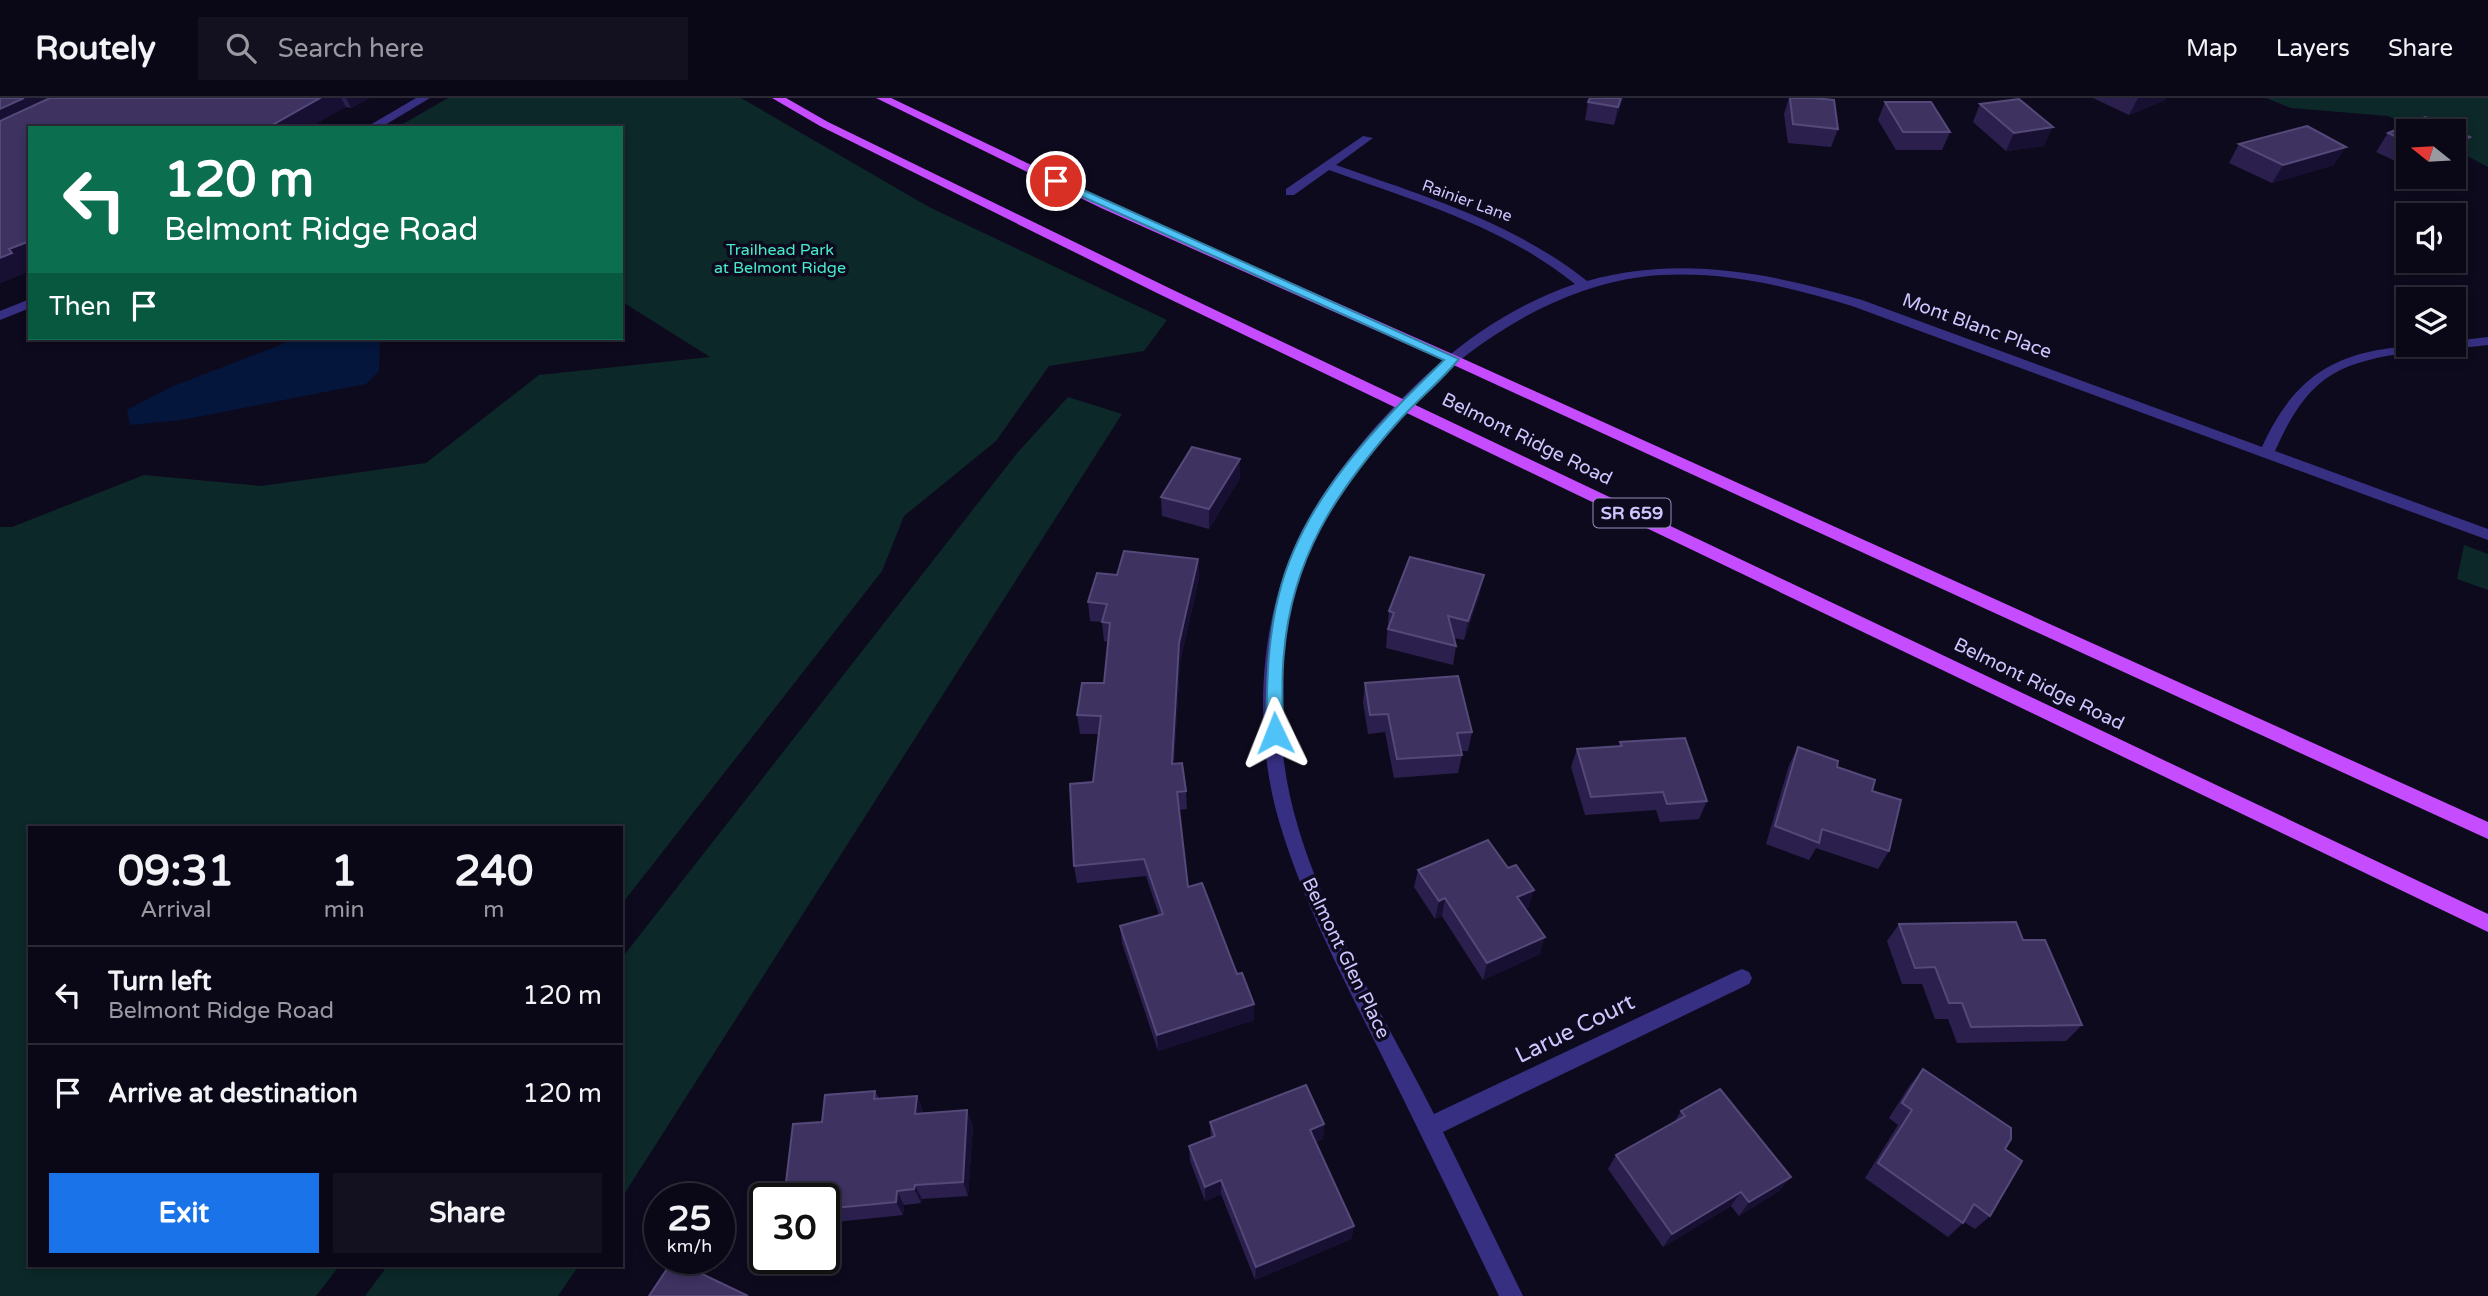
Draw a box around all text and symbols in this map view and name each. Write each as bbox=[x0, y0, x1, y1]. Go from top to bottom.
search box bbox=[198, 17, 688, 80]
text: Routely bbox=[35, 29, 156, 68]
icon: search bbox=[222, 29, 260, 67]
text: Search here bbox=[278, 33, 424, 64]
text: Map bbox=[2186, 34, 2238, 63]
text: Layers bbox=[2276, 34, 2350, 63]
text: Share bbox=[2388, 34, 2453, 63]
north arrow bbox=[2396, 119, 2466, 189]
map controls bbox=[2396, 119, 2466, 357]
text: 120 m bbox=[164, 151, 314, 210]
pin bbox=[1026, 151, 1086, 211]
icon: left bbox=[49, 154, 140, 245]
icon: arrive bbox=[1037, 162, 1075, 200]
street label: Rainier Lane bbox=[1419, 175, 1515, 227]
button: sound bbox=[2396, 203, 2466, 273]
text: Belmont Ridge Road bbox=[164, 211, 479, 249]
park label: Trailhead Park at Belmont Ridge bbox=[714, 240, 846, 278]
icon: arrive bbox=[125, 287, 163, 325]
button: layers bbox=[2396, 287, 2466, 357]
street label: Mont Blanc Place bbox=[1899, 289, 2055, 363]
text: Then bbox=[49, 291, 111, 322]
street label: Belmont Ridge Road bbox=[1438, 388, 1616, 490]
road number: SR 659 bbox=[1594, 498, 1670, 528]
street label: Belmont Ridge Road bbox=[1950, 633, 2128, 735]
position arrow bbox=[1238, 696, 1312, 770]
text: 09:31 bbox=[118, 846, 234, 897]
text: 1 bbox=[331, 846, 357, 897]
text: 240 bbox=[454, 846, 533, 897]
street label: Belmont Glen Place bbox=[1297, 874, 1395, 1042]
text: Arrival bbox=[140, 896, 211, 924]
text: min bbox=[324, 896, 365, 924]
text: m bbox=[483, 896, 504, 924]
text: Turn left bbox=[108, 966, 211, 997]
icon: left bbox=[49, 976, 87, 1014]
text: 120 m bbox=[522, 980, 602, 1011]
street label: Larue Court bbox=[1511, 988, 1639, 1070]
text: Belmont Ridge Road bbox=[108, 997, 334, 1025]
icon: arrive bbox=[49, 1074, 87, 1112]
text: Arrive at destination bbox=[108, 1078, 358, 1109]
text: 120 m bbox=[522, 1078, 602, 1109]
button: Exit bbox=[49, 1173, 319, 1253]
button: Share bbox=[333, 1173, 602, 1253]
speed limit sign: 30 bbox=[749, 1183, 840, 1274]
text: 25 bbox=[668, 1198, 711, 1240]
text: km/h bbox=[667, 1235, 712, 1257]

